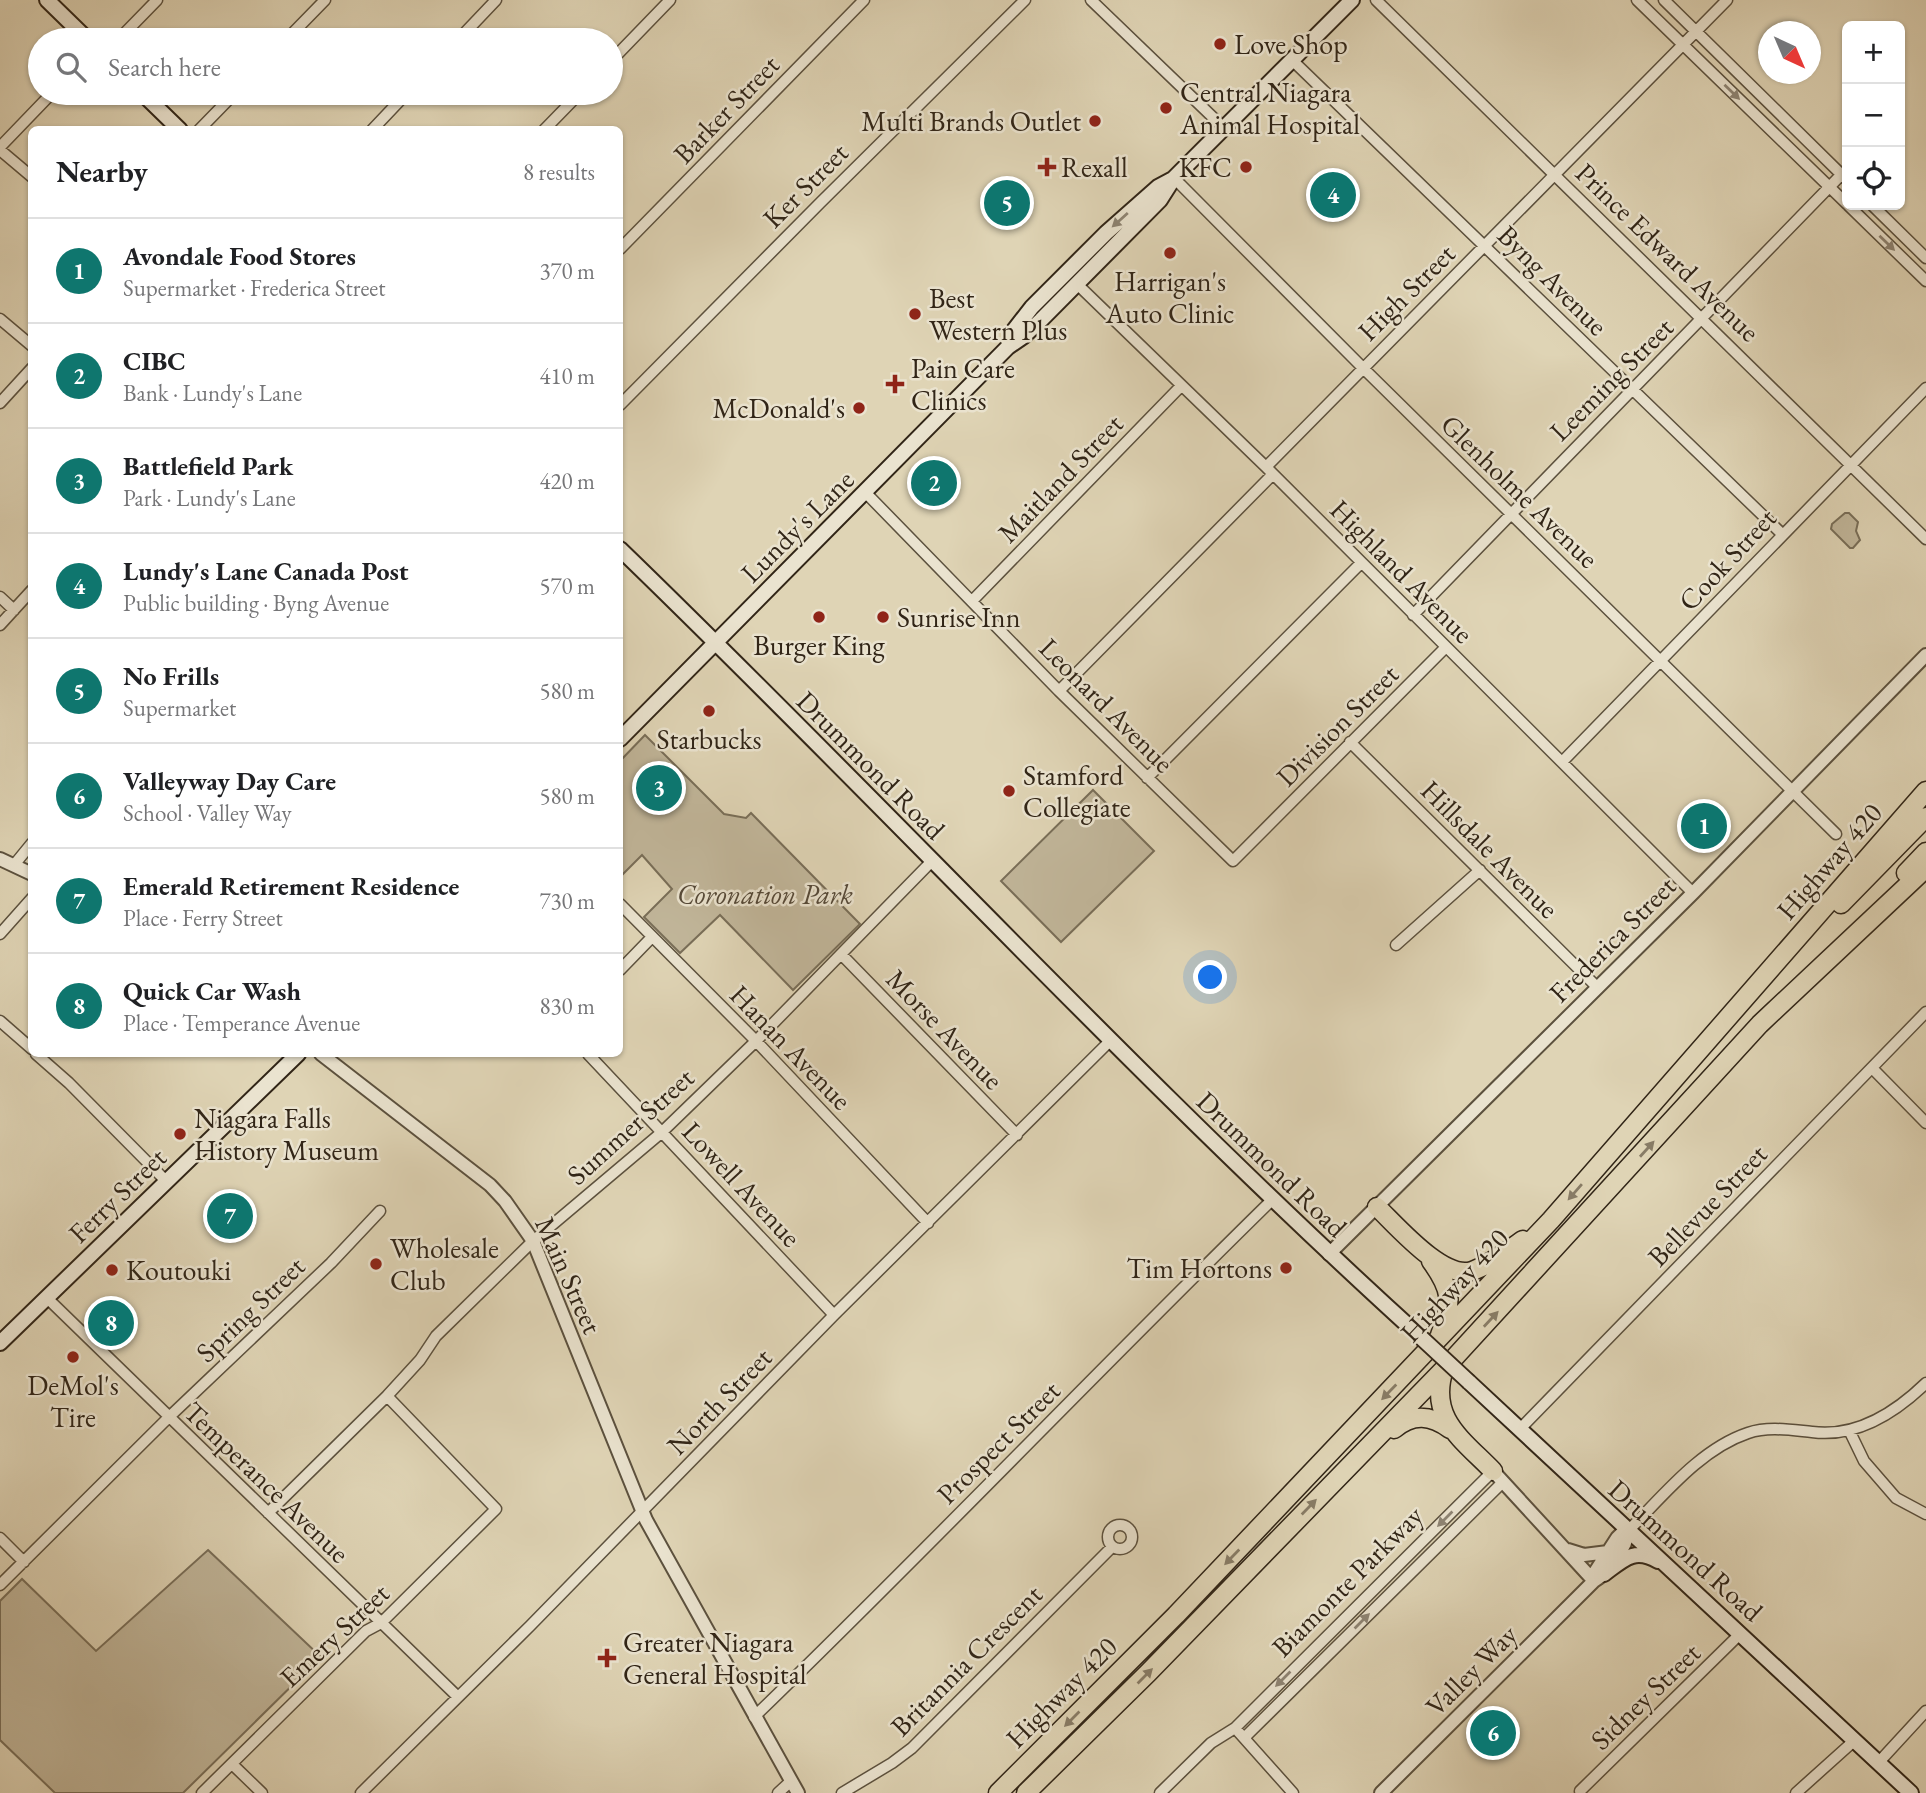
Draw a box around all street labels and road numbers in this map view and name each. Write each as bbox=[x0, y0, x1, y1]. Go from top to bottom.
street label: Barker Street bbox=[665, 47, 787, 171]
street label: Ker Street bbox=[755, 134, 856, 235]
street label: Prince Edward Avenue bbox=[1568, 155, 1768, 349]
street label: Byng Avenue bbox=[1490, 217, 1616, 343]
street label: High Street bbox=[1350, 236, 1462, 348]
street label: Leeming Street bbox=[1541, 309, 1681, 449]
street label: Maitland Street bbox=[990, 406, 1131, 550]
street label: Glenholme Avenue bbox=[1433, 406, 1607, 576]
street label: Lundy's Lane bbox=[733, 462, 861, 590]
street label: Highland Avenue bbox=[1322, 491, 1482, 651]
street label: Cook Street bbox=[1670, 500, 1784, 618]
street label: Leonard Avenue bbox=[1032, 630, 1182, 780]
street label: Division Street bbox=[1268, 656, 1406, 794]
street label: Drummond Road bbox=[789, 683, 954, 848]
street label: Hillsdale Avenue bbox=[1413, 772, 1567, 926]
street label: Highway 420 bbox=[1768, 795, 1890, 927]
street label: Frederica Street bbox=[1541, 868, 1683, 1010]
street label: Morse Avenue bbox=[879, 961, 1011, 1097]
street label: Hanan Avenue bbox=[722, 977, 860, 1117]
street label: Summer Street bbox=[559, 1059, 701, 1192]
street label: Drummond Road bbox=[1189, 1083, 1356, 1246]
street label: Lowell Avenue bbox=[675, 1114, 809, 1254]
street label: Bellevue Street bbox=[1640, 1136, 1775, 1274]
street label: Ferry Street bbox=[60, 1139, 174, 1251]
street label: Main Street bbox=[527, 1211, 611, 1339]
street label: Highway 420 bbox=[1392, 1220, 1516, 1350]
street label: Spring Street bbox=[188, 1248, 312, 1370]
street label: North Street bbox=[659, 1340, 779, 1462]
street label: Prospect Street bbox=[929, 1372, 1068, 1511]
street label: Temperance Avenue bbox=[176, 1394, 358, 1570]
street label: Drummond Road bbox=[1601, 1471, 1771, 1629]
street label: Biamonte Parkway bbox=[1264, 1497, 1431, 1664]
street label: Emery Street bbox=[272, 1575, 397, 1695]
street label: Britannia Crescent bbox=[882, 1576, 1050, 1744]
street label: Valley Way bbox=[1417, 1616, 1525, 1724]
street label: Highway 420 bbox=[998, 1629, 1124, 1755]
street label: Sidney Street bbox=[1582, 1635, 1708, 1757]

